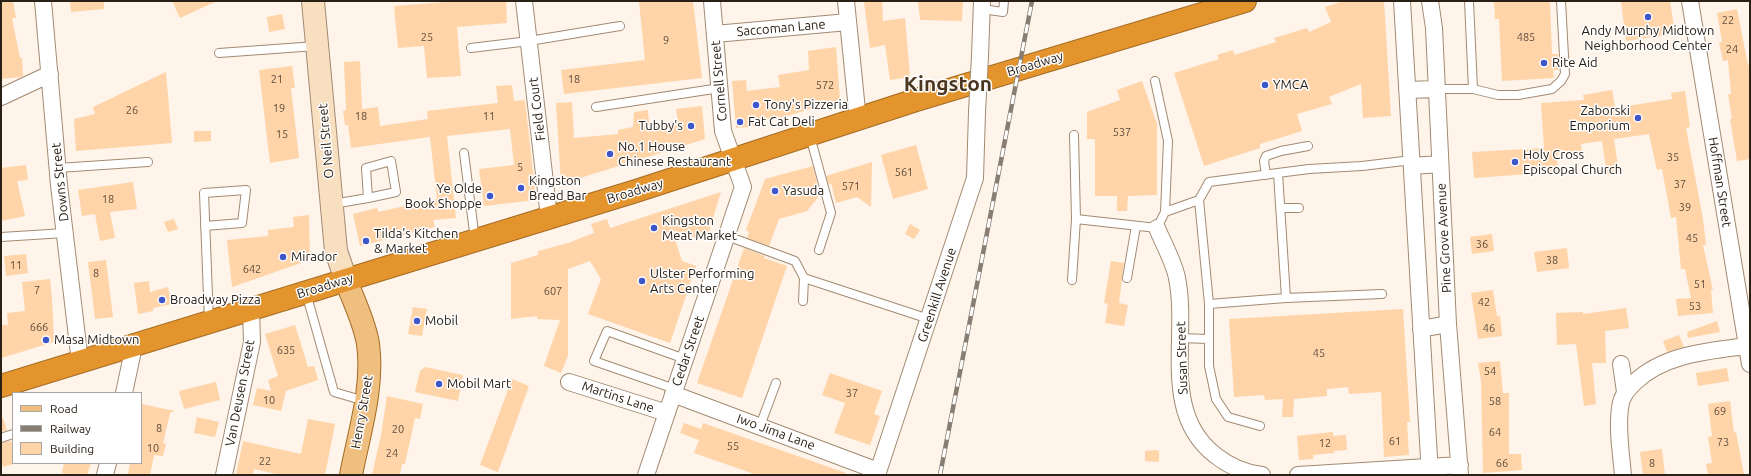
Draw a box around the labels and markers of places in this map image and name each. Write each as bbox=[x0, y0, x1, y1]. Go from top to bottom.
marker: Andy Murphy Midtown Neighborhood Center bbox=[1643, 12, 1653, 22]
place label: Andy Murphy Midtown Neighborhood Center bbox=[1582, 23, 1714, 54]
place label: Rite Aid bbox=[1552, 55, 1598, 71]
marker: Rite Aid bbox=[1539, 58, 1549, 68]
place label: YMCA bbox=[1273, 77, 1309, 93]
marker: YMCA bbox=[1260, 80, 1270, 90]
place label: Tony's Pizzeria bbox=[764, 97, 848, 113]
marker: Tony's Pizzeria bbox=[751, 100, 761, 110]
place label: Zaborski Emporium bbox=[1570, 103, 1630, 134]
marker: Zaborski Emporium bbox=[1633, 113, 1643, 123]
place label: Fat Cat Deli bbox=[748, 114, 815, 130]
marker: Fat Cat Deli bbox=[735, 117, 745, 127]
place label: Tubby's bbox=[638, 118, 683, 134]
marker: Tubby's bbox=[686, 121, 696, 131]
place label: No.1 House Chinese Restaurant bbox=[618, 139, 731, 170]
place label: Holy Cross Episcopal Church bbox=[1523, 147, 1622, 178]
marker: No.1 House Chinese Restaurant bbox=[605, 149, 615, 159]
marker: Holy Cross Episcopal Church bbox=[1510, 157, 1520, 167]
place label: Kingston Bread Bar bbox=[529, 173, 586, 204]
place label: Ye Olde Book Shoppe bbox=[405, 181, 482, 212]
marker: Kingston Bread Bar bbox=[516, 183, 526, 193]
place label: Yasuda bbox=[783, 183, 824, 199]
marker: Yasuda bbox=[770, 186, 780, 196]
marker: Ye Olde Book Shoppe bbox=[485, 191, 495, 201]
place label: Kingston Meat Market bbox=[662, 213, 737, 244]
marker: Kingston Meat Market bbox=[649, 223, 659, 233]
place label: Tilda's Kitchen & Market bbox=[374, 226, 458, 257]
marker: Tilda's Kitchen & Market bbox=[361, 236, 371, 246]
place label: Mirador bbox=[291, 249, 337, 265]
marker: Mirador bbox=[278, 252, 288, 262]
place label: Ulster Performing Arts Center bbox=[650, 266, 754, 297]
marker: Ulster Performing Arts Center bbox=[637, 276, 647, 286]
place label: Broadway Pizza bbox=[170, 292, 261, 308]
marker: Broadway Pizza bbox=[157, 295, 167, 305]
place label: Mobil bbox=[425, 313, 458, 329]
marker: Mobil bbox=[412, 316, 422, 326]
place label: Masa Midtown bbox=[54, 332, 140, 348]
marker: Masa Midtown bbox=[41, 335, 51, 345]
place label: Mobil Mart bbox=[447, 376, 511, 392]
marker: Mobil Mart bbox=[434, 379, 444, 389]

